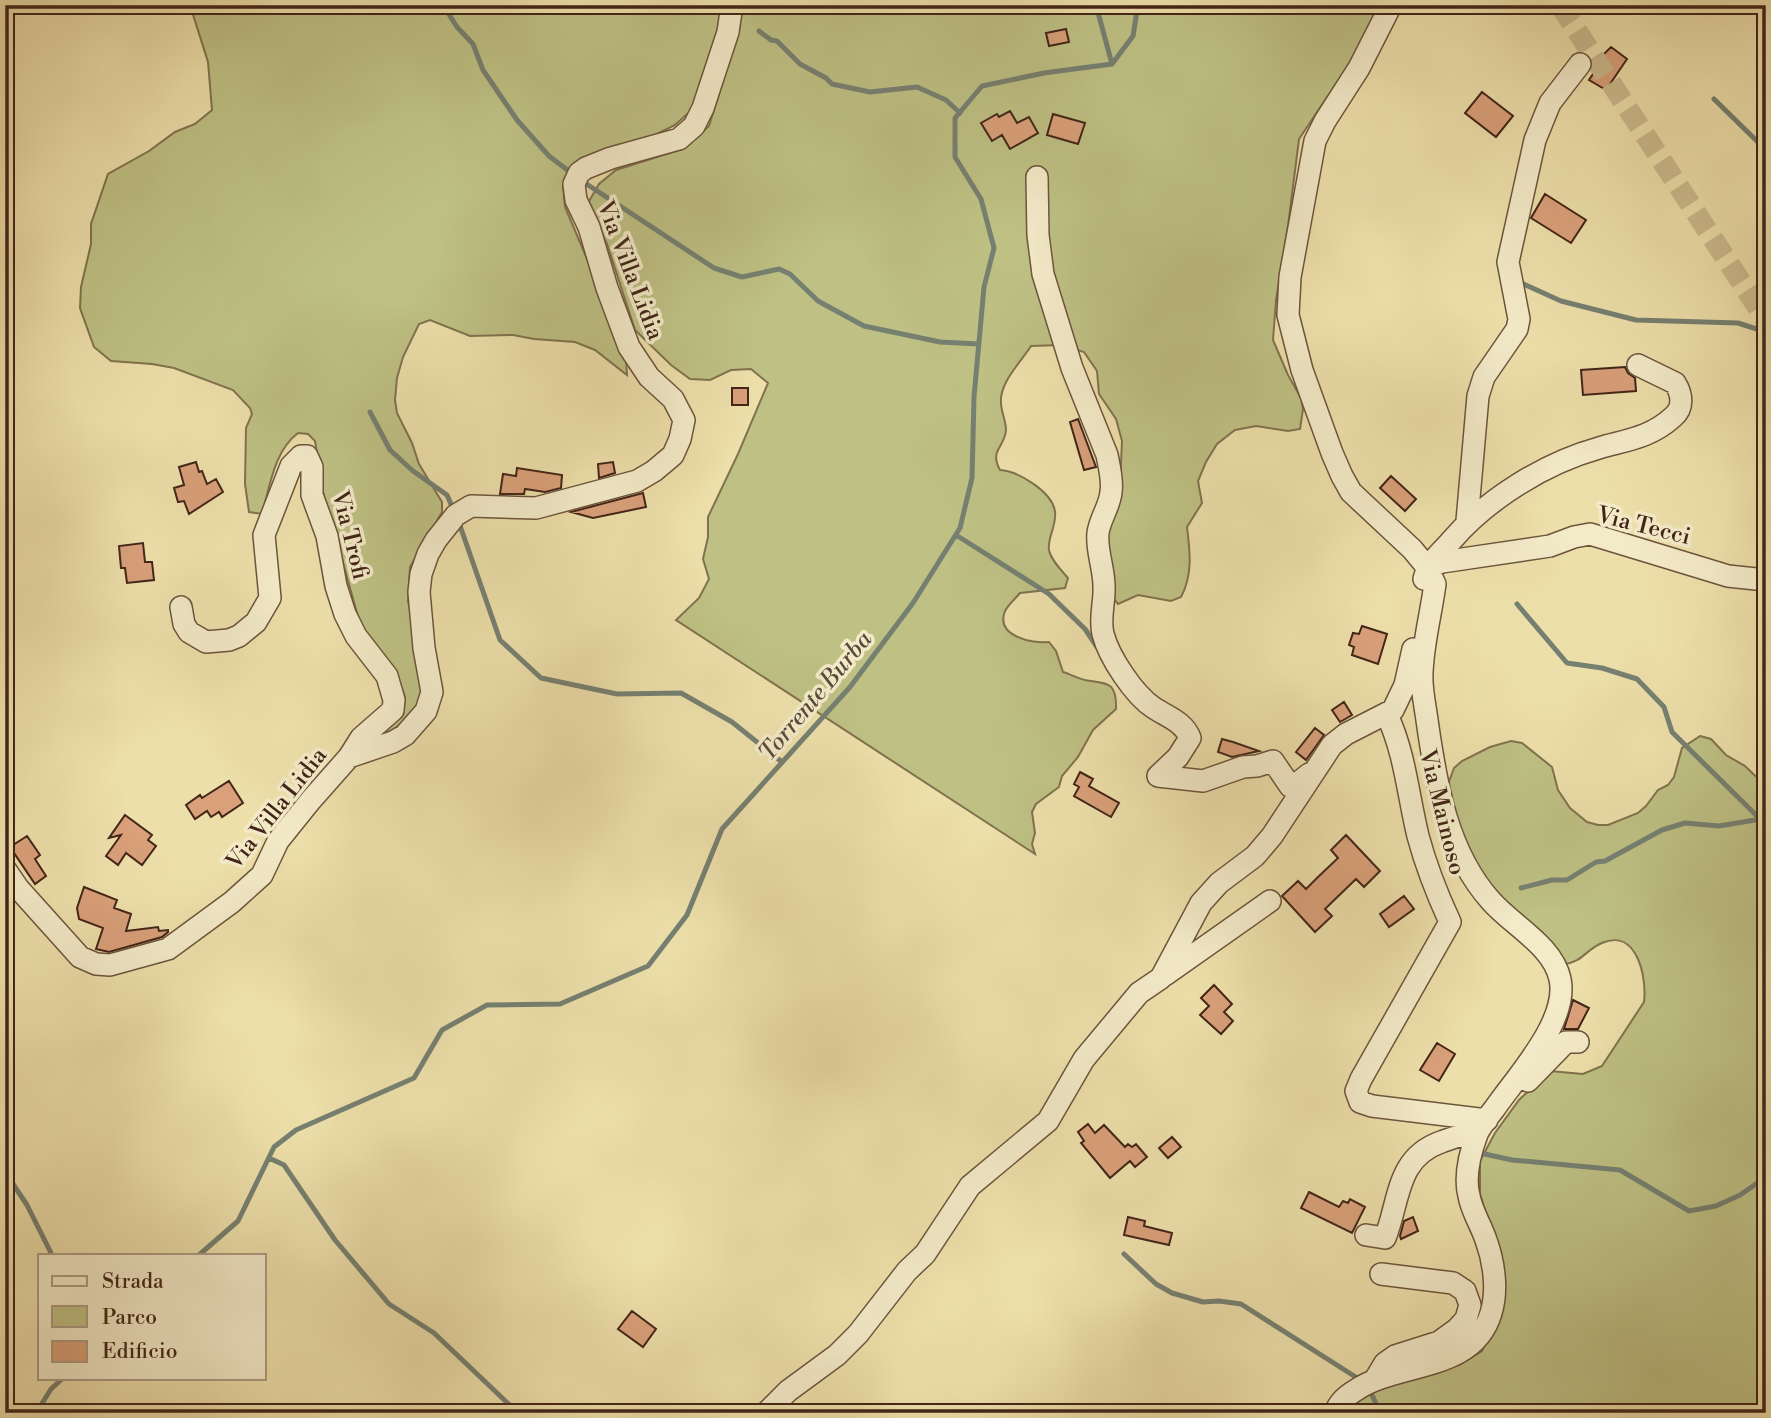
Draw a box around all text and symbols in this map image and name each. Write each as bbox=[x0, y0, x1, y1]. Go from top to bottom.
street label: Via Villa Lidia bbox=[590, 196, 670, 344]
street label: Via Trofi bbox=[325, 487, 375, 583]
street label: Via Tecci bbox=[1593, 501, 1694, 551]
water label: Torrente Burba bbox=[753, 625, 879, 768]
street label: Via Villa Lidia bbox=[220, 742, 333, 876]
street label: Via Mainoso bbox=[1413, 746, 1471, 878]
legend bbox=[38, 1254, 266, 1380]
text: Strada bbox=[102, 1269, 164, 1295]
text: Parco bbox=[102, 1305, 157, 1331]
text: Edificio bbox=[102, 1339, 178, 1365]

